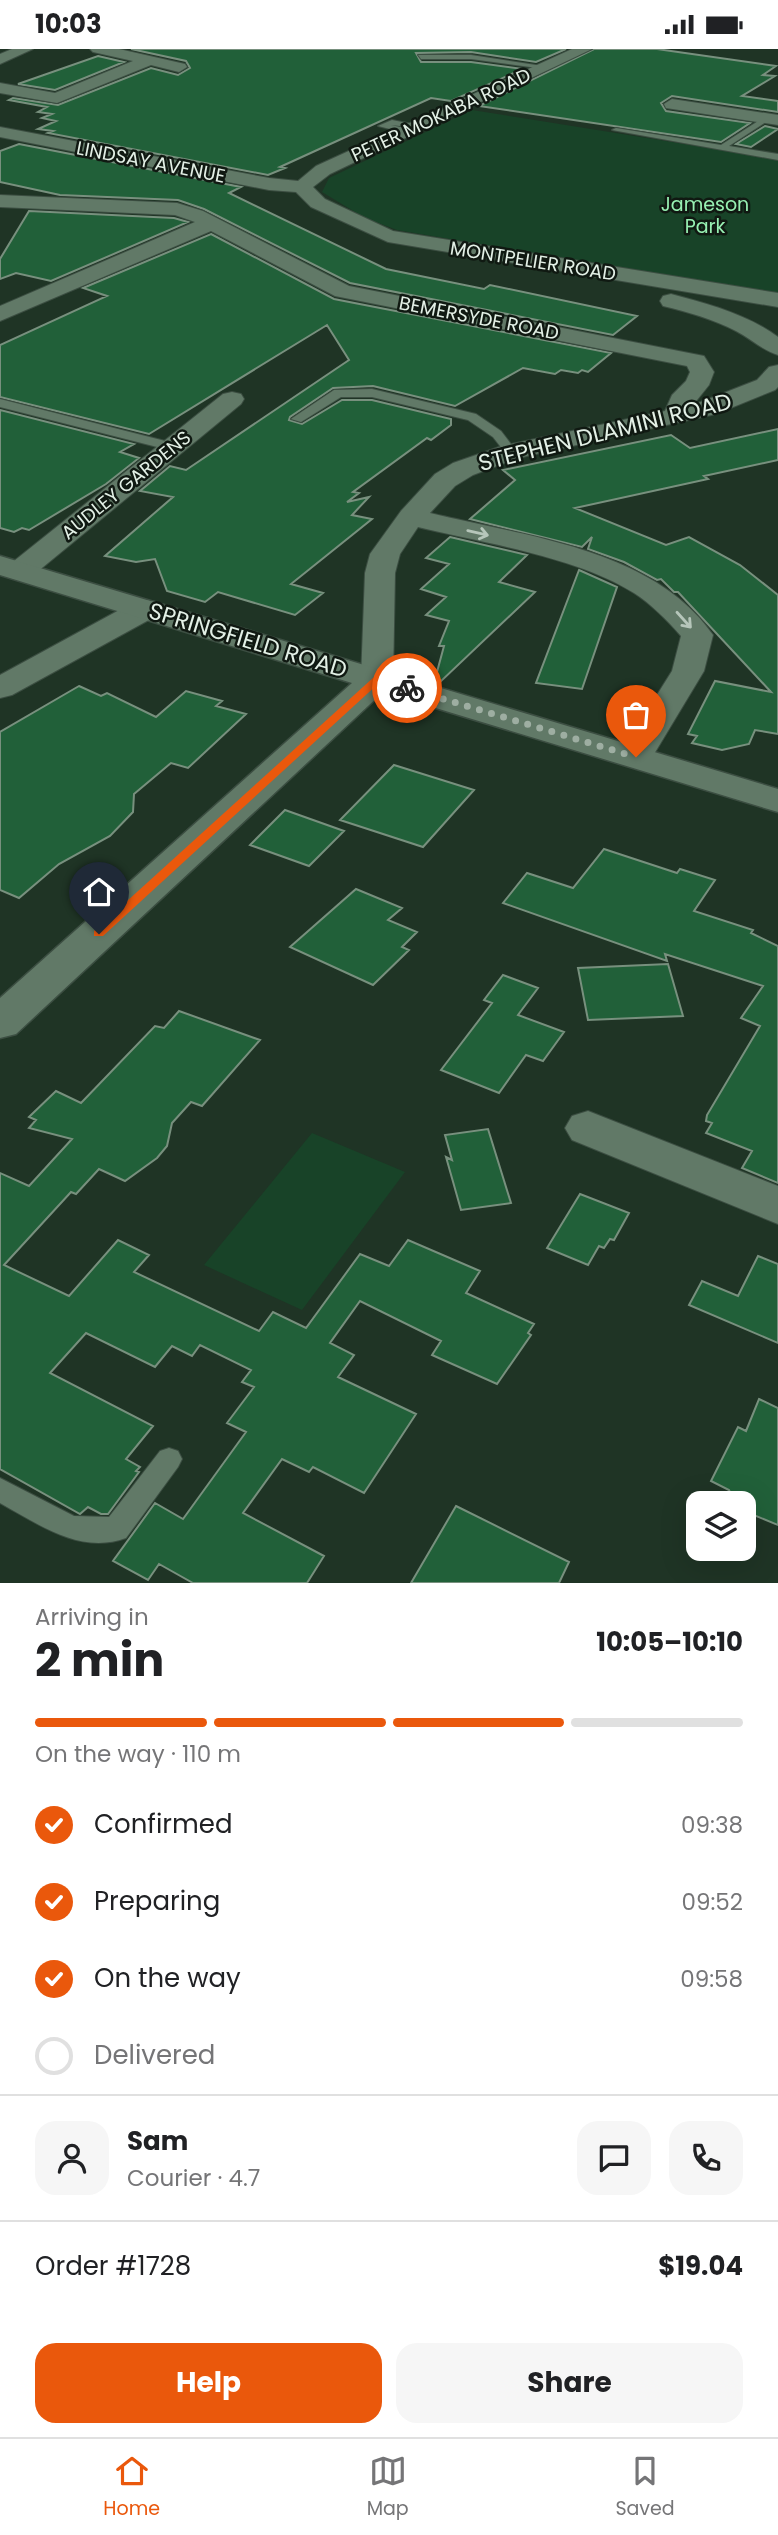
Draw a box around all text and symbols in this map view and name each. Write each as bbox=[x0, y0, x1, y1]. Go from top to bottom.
text: 10:03 bbox=[35, 6, 102, 42]
street label: PETER MOKABA ROAD bbox=[347, 62, 535, 168]
street label: LINDSAY AVENUE bbox=[74, 134, 228, 190]
park label: Jameson Park bbox=[661, 191, 749, 240]
street label: MONTPELIER ROAD bbox=[448, 235, 618, 287]
street label: BEMERSYDE ROAD bbox=[397, 289, 561, 347]
street label: STEPHEN DLAMINI ROAD bbox=[475, 385, 735, 479]
street label: AUDLEY GARDENS bbox=[55, 424, 197, 546]
one-way arrow bbox=[466, 527, 489, 540]
street label: SPRINGFIELD ROAD bbox=[145, 595, 351, 685]
one-way arrow bbox=[675, 611, 692, 628]
courier bbox=[372, 653, 442, 723]
icon: bike bbox=[388, 669, 426, 707]
pin bbox=[606, 685, 666, 757]
icon: bag bbox=[617, 696, 655, 734]
pin bbox=[69, 862, 129, 934]
icon: home bbox=[80, 873, 118, 911]
map controls bbox=[686, 1491, 756, 1561]
button: layers bbox=[686, 1491, 756, 1561]
text: Arriving in bbox=[35, 1601, 149, 1633]
text: 10:05–10:10 bbox=[596, 1624, 743, 1660]
text: 2 min bbox=[35, 1628, 164, 1692]
text: On the way · 110 m bbox=[35, 1738, 241, 1770]
icon: check bbox=[35, 1806, 73, 1844]
text: Confirmed bbox=[94, 1806, 232, 1842]
text: 09:38 bbox=[681, 1809, 743, 1841]
icon: check bbox=[35, 1883, 73, 1921]
text: Preparing bbox=[94, 1883, 220, 1919]
text: 09:52 bbox=[681, 1886, 743, 1918]
icon: check bbox=[35, 1960, 73, 1998]
text: On the way bbox=[94, 1960, 241, 1996]
text: 09:58 bbox=[680, 1963, 743, 1995]
text: Delivered bbox=[94, 2037, 215, 2073]
button: person bbox=[35, 2121, 109, 2195]
button: chat bbox=[577, 2121, 651, 2195]
button: phone bbox=[669, 2121, 743, 2195]
text: Sam bbox=[127, 2123, 188, 2159]
text: Courier · 4.7 bbox=[127, 2162, 260, 2194]
text: Order #1728 bbox=[35, 2248, 191, 2284]
text: $19.04 bbox=[658, 2248, 743, 2284]
button: Help bbox=[35, 2343, 382, 2423]
button: Share bbox=[396, 2343, 743, 2423]
tab: Home bbox=[103, 2452, 160, 2523]
tab: Map bbox=[367, 2452, 409, 2523]
tab: Saved bbox=[615, 2452, 675, 2523]

